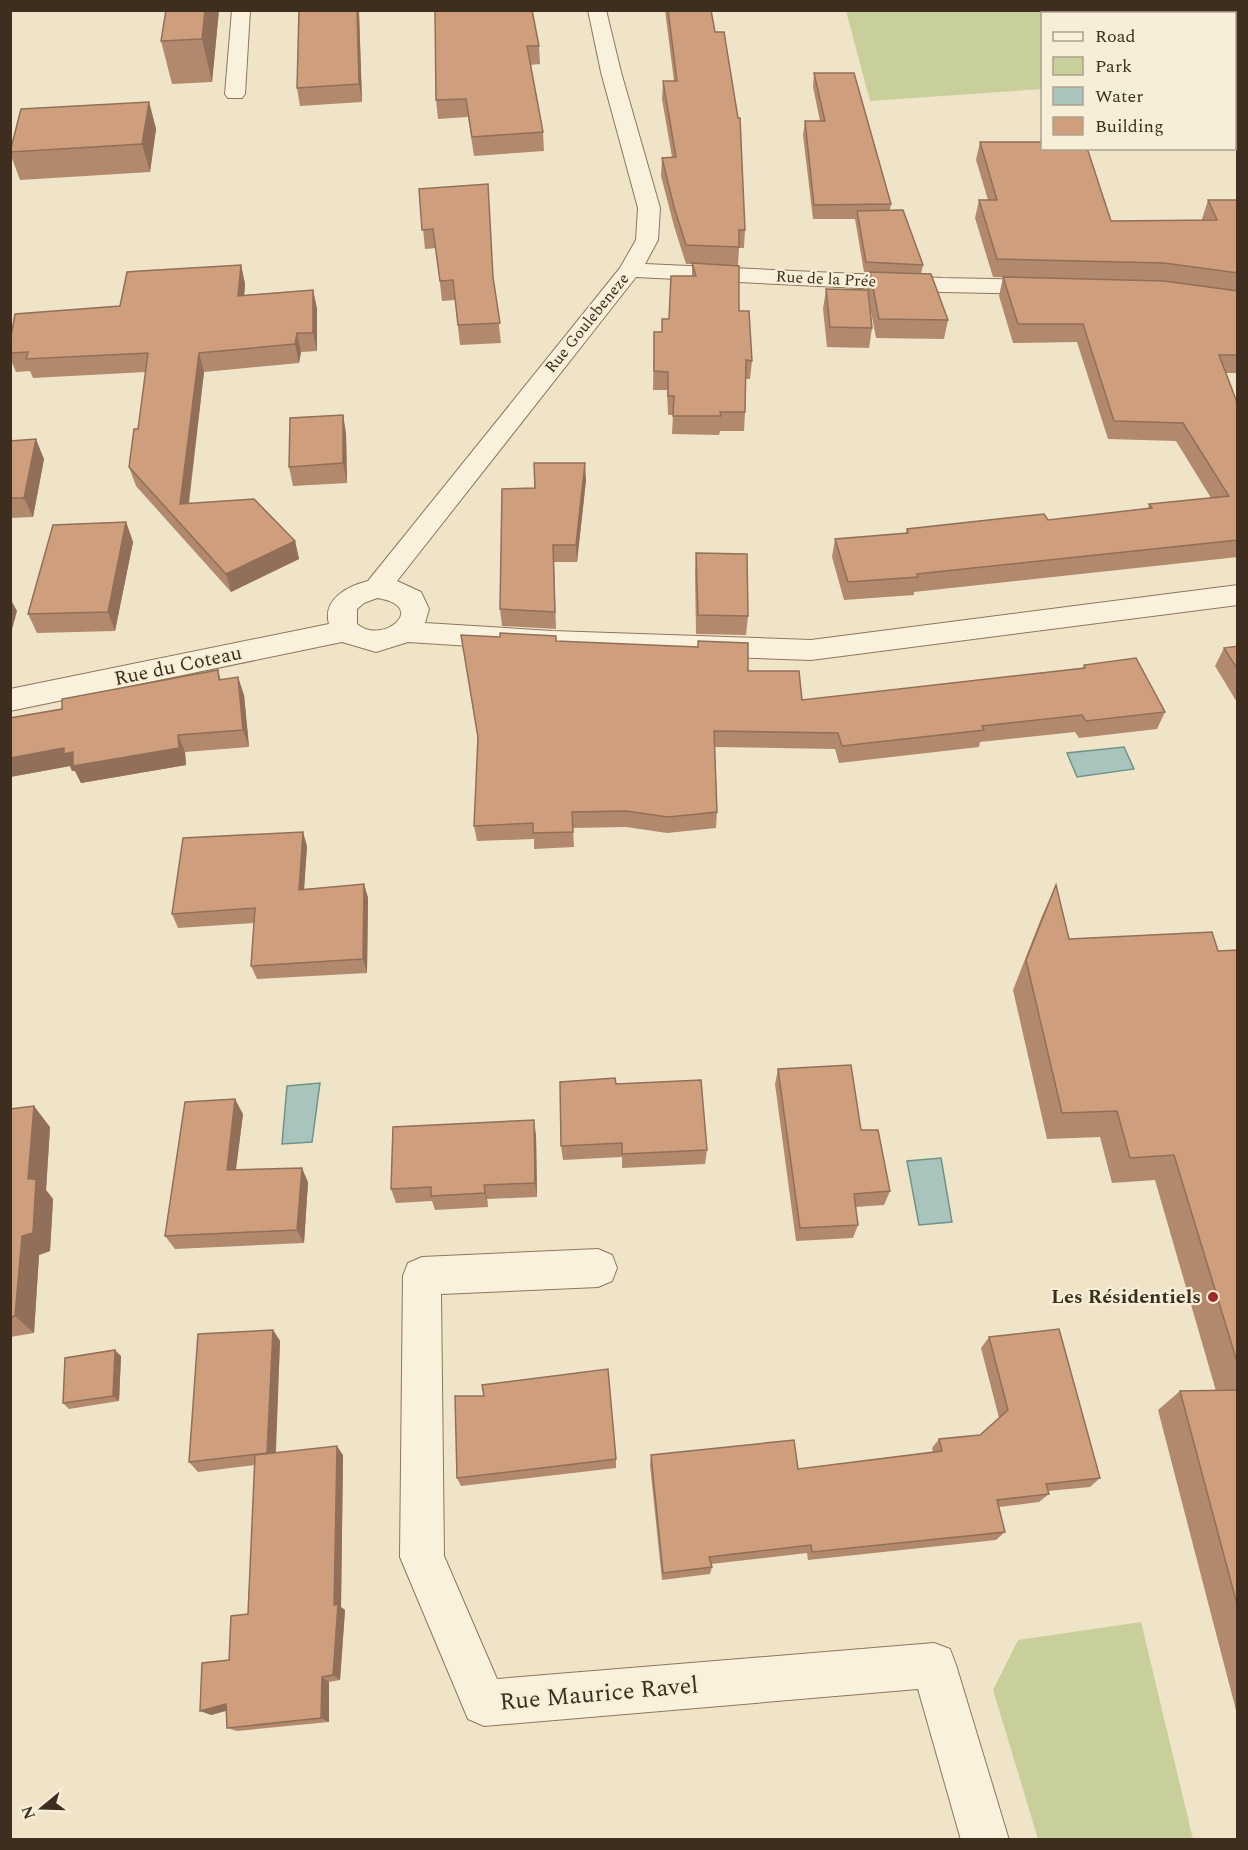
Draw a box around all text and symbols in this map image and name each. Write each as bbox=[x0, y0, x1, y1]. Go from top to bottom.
legend bbox=[1041, 12, 1236, 150]
text: Road bbox=[1095, 23, 1136, 50]
text: Park bbox=[1095, 53, 1132, 80]
text: Water bbox=[1095, 83, 1143, 110]
text: Building bbox=[1095, 113, 1164, 140]
street label: Rue de la Prée bbox=[775, 264, 877, 294]
street label: Rue Goulebeneze bbox=[539, 268, 635, 378]
street label: Rue du Coteau bbox=[111, 638, 245, 694]
place label: Les Résidentiels bbox=[1051, 1282, 1201, 1312]
marker: Les Résidentiels bbox=[1206, 1290, 1220, 1304]
street label: Rue Maurice Ravel bbox=[498, 1667, 700, 1721]
north arrow bbox=[12, 1778, 72, 1838]
text: N bbox=[15, 1802, 42, 1823]

